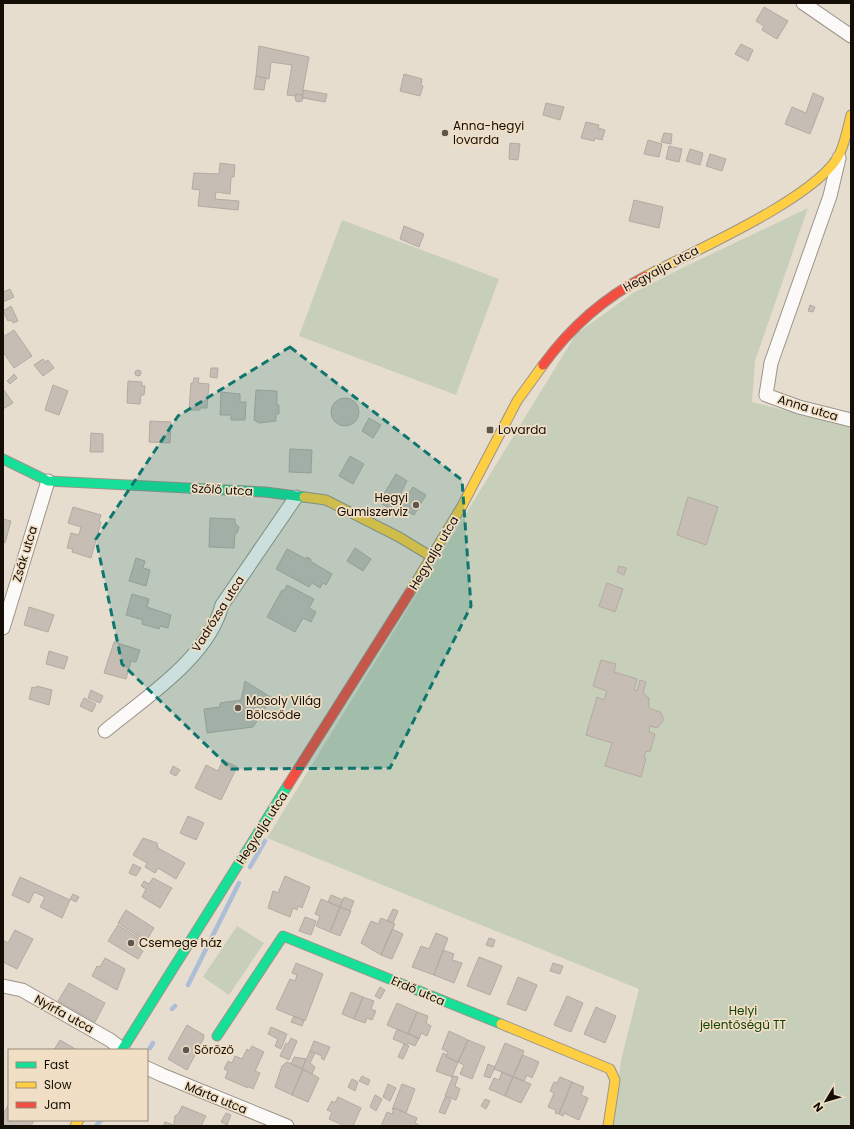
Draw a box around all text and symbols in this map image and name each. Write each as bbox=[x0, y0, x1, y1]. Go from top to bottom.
place label: Anna-hegyi lovarda bbox=[453, 117, 524, 148]
marker: Anna-hegyi lovarda bbox=[440, 128, 450, 138]
street label: Hegyalja utca bbox=[620, 241, 702, 296]
street label: Anna utca bbox=[776, 390, 840, 425]
place label: Lovarda bbox=[498, 421, 546, 438]
marker: Lovarda bbox=[485, 425, 495, 435]
street label: Szőlő utca bbox=[191, 479, 253, 500]
place label: Hegyi Gumiszerviz bbox=[337, 489, 408, 520]
marker: Hegyi Gumiszerviz bbox=[411, 500, 421, 510]
street label: Hegyalja utca bbox=[405, 513, 462, 593]
street label: Zsák utca bbox=[8, 524, 41, 584]
street label: Vadrózsa utca bbox=[187, 572, 248, 655]
place label: Mosoly Világ Bölcsőde bbox=[246, 692, 321, 723]
marker: Mosoly Világ Bölcsőde bbox=[233, 703, 243, 713]
street label: Hegyalja utca bbox=[232, 788, 291, 867]
place label: Csemege ház bbox=[139, 934, 222, 951]
marker: Csemege ház bbox=[126, 938, 136, 948]
street label: Erdő utca bbox=[389, 972, 448, 1010]
street label: Nyírfa utca bbox=[32, 990, 97, 1037]
park label: Helyi jelentőségű TT bbox=[699, 1002, 787, 1033]
place label: Söröző bbox=[194, 1041, 234, 1058]
marker: Söröző bbox=[181, 1045, 191, 1055]
legend bbox=[8, 1049, 148, 1121]
text: Fast bbox=[44, 1056, 69, 1073]
text: Slow bbox=[44, 1076, 72, 1093]
street label: Márta utca bbox=[182, 1077, 250, 1118]
north arrow bbox=[806, 1081, 846, 1121]
text: Jam bbox=[44, 1096, 71, 1113]
text: N bbox=[809, 1099, 827, 1115]

